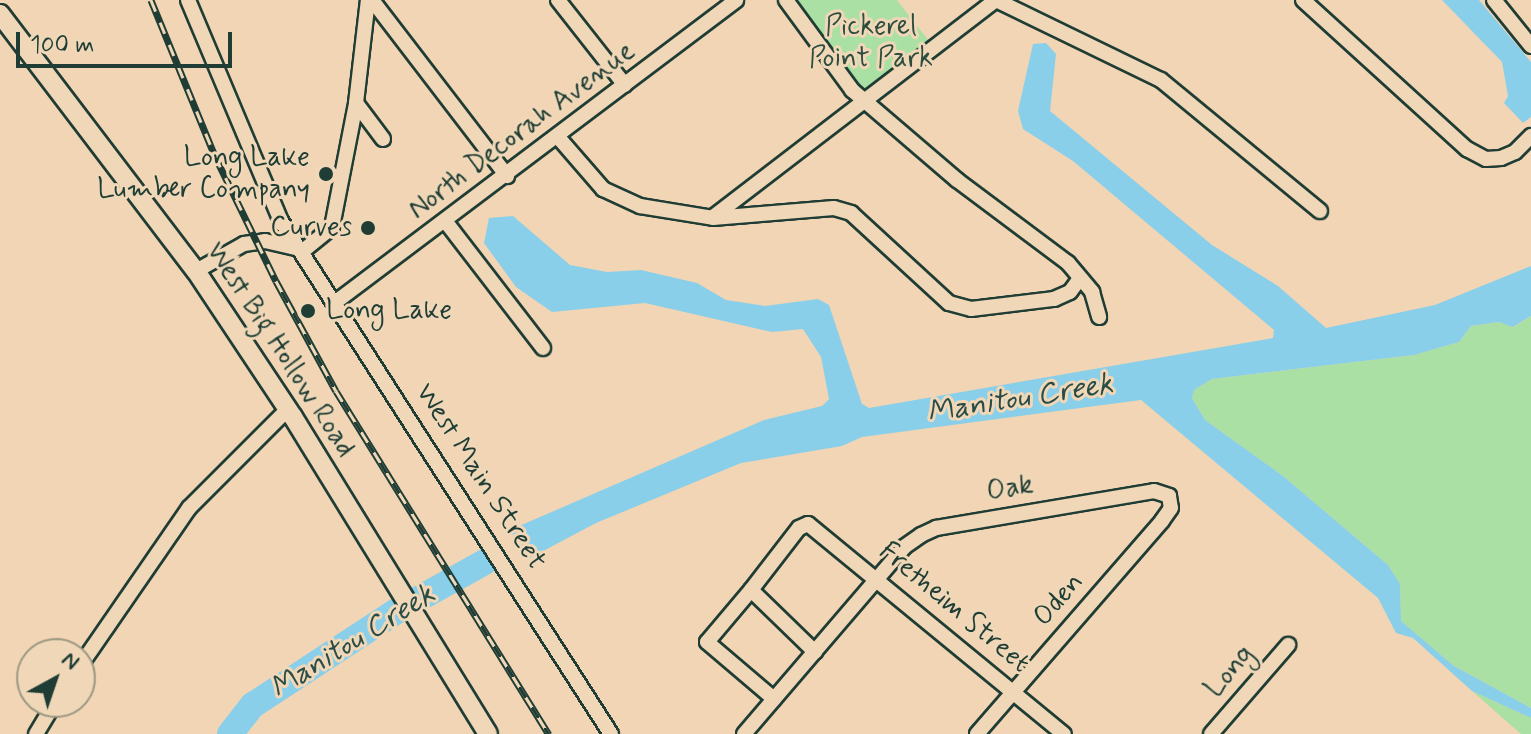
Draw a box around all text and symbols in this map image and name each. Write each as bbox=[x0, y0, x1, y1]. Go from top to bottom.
park label: Pickerel Point Park bbox=[809, 10, 933, 76]
scale bar bbox=[20, 16, 236, 66]
text: 100 m bbox=[30, 30, 94, 61]
street label: North Decorah Avenue bbox=[405, 37, 639, 225]
place label: Long Lake Lumber Company bbox=[97, 141, 310, 207]
marker: Long Lake Lumber Company bbox=[317, 165, 335, 183]
place label: Curves bbox=[270, 211, 352, 245]
marker: Curves bbox=[359, 219, 377, 237]
street label: West Big Hollow Road bbox=[199, 237, 361, 463]
place label: Long Lake bbox=[326, 294, 452, 328]
marker: Long Lake bbox=[297, 300, 319, 322]
water label: Manitou Creek bbox=[925, 367, 1115, 431]
street label: West Main Street bbox=[408, 378, 552, 576]
street label: Oak bbox=[984, 468, 1036, 510]
street label: Fretheim Street bbox=[870, 534, 1038, 682]
street label: Oden bbox=[1027, 566, 1091, 634]
water label: Manitou Creek bbox=[264, 577, 442, 707]
north arrow bbox=[16, 638, 96, 718]
street label: Long bbox=[1198, 639, 1262, 705]
text: N bbox=[56, 646, 85, 677]

